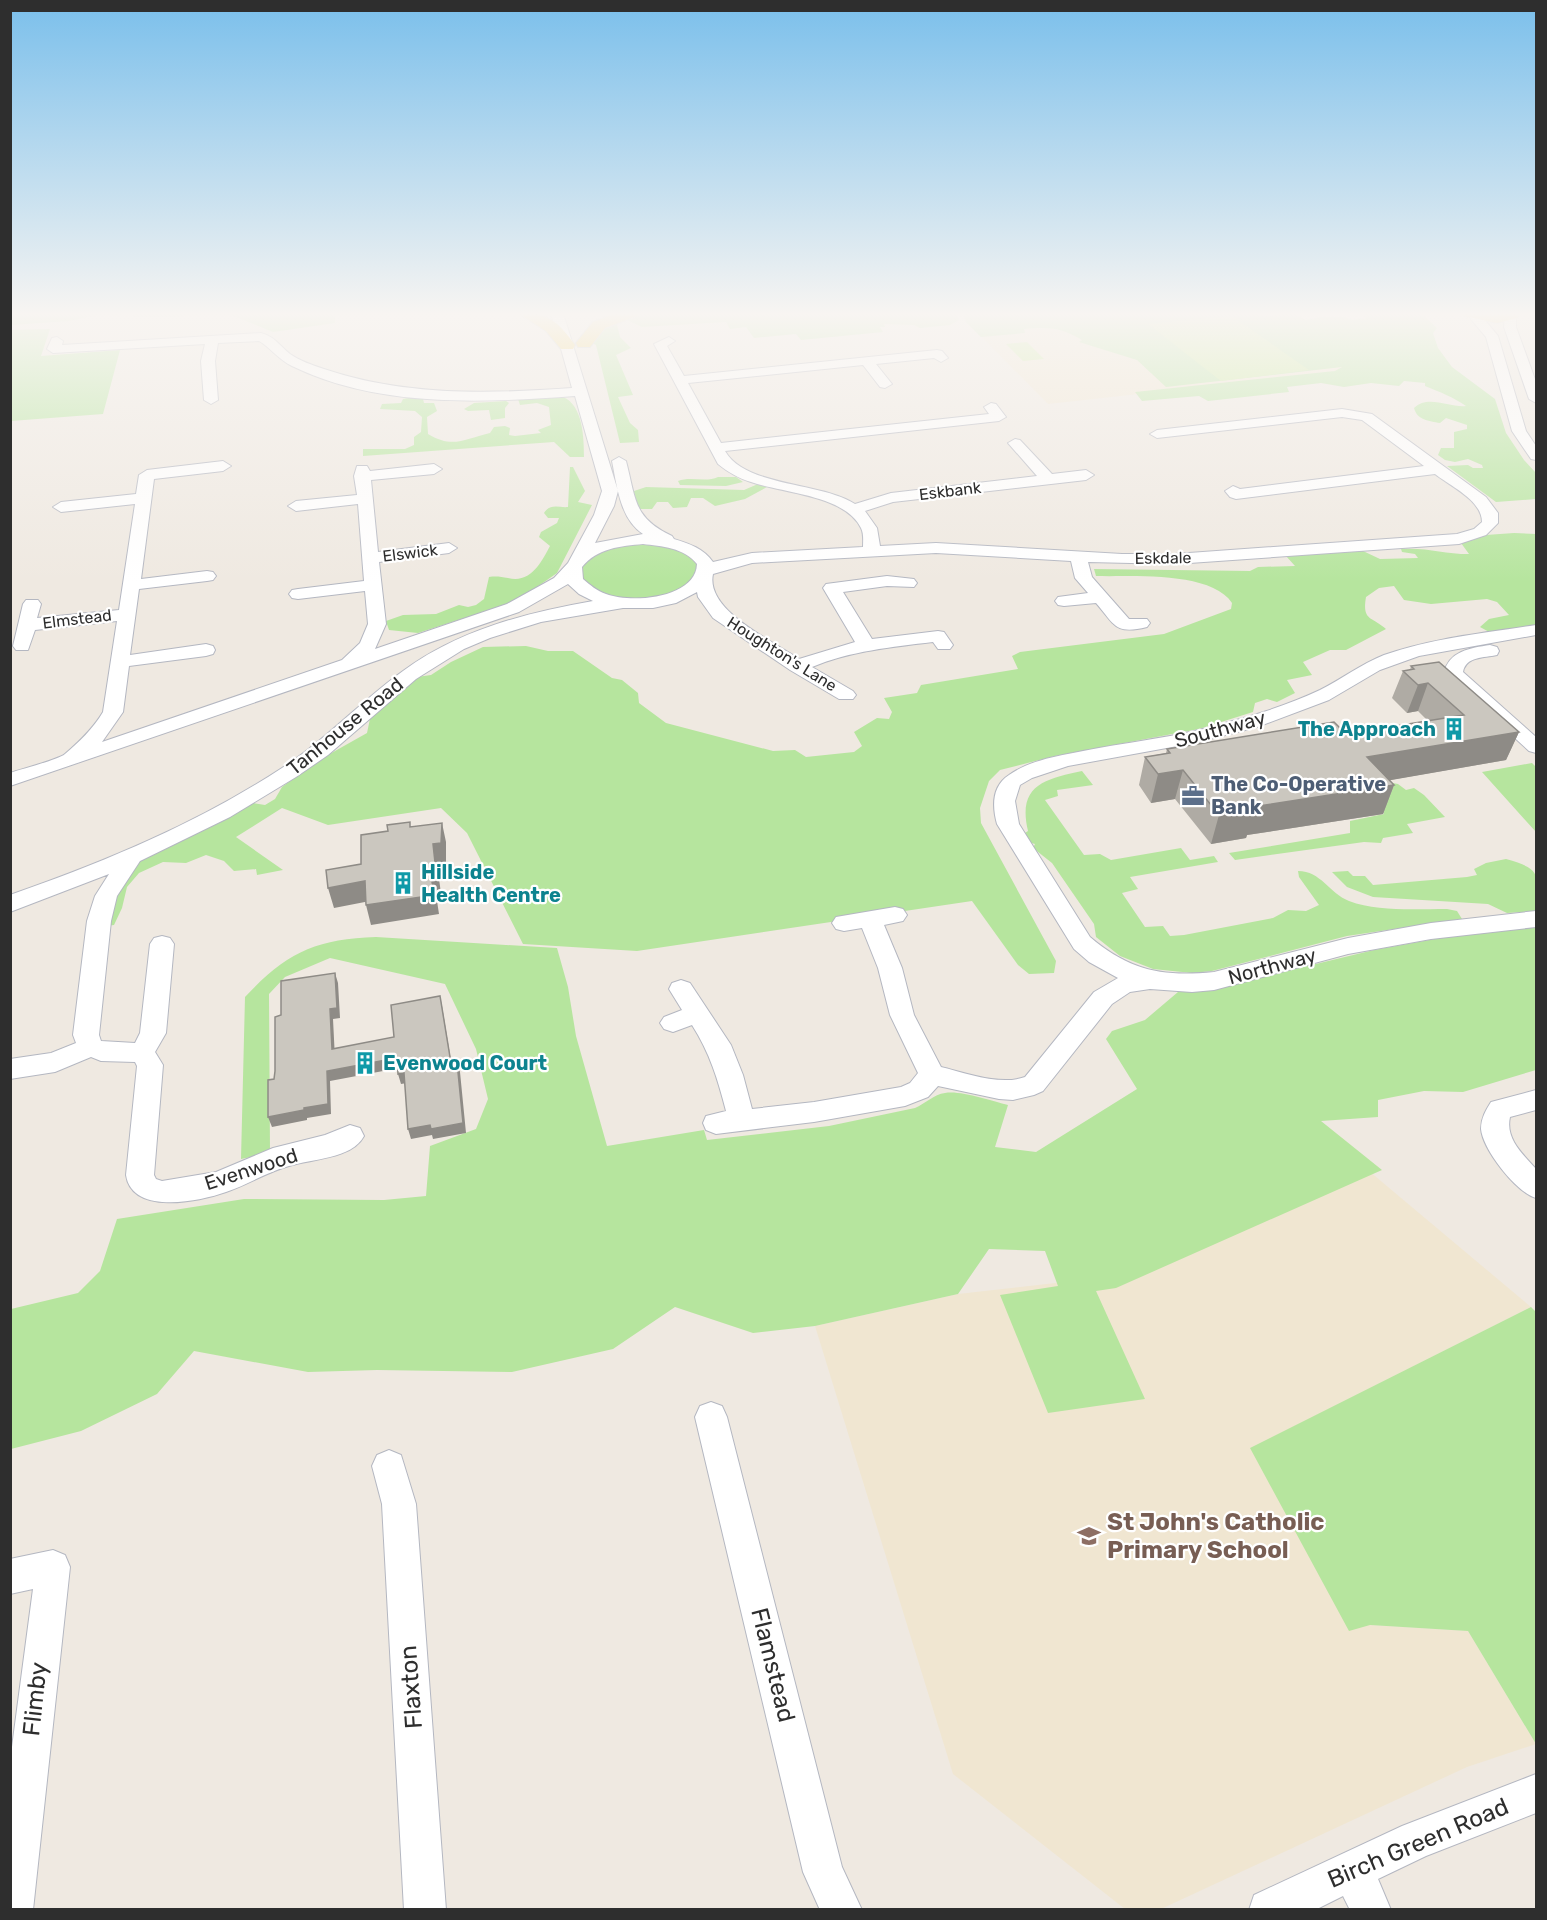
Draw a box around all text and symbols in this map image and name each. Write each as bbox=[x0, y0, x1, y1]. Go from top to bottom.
street label: Eskbank bbox=[918, 478, 983, 504]
street label: Elswick bbox=[381, 540, 439, 566]
street label: Eskdale bbox=[1134, 548, 1192, 568]
street label: Elmstead bbox=[41, 605, 113, 633]
street label: Houghton's Lane bbox=[724, 613, 840, 695]
street label: Tanhouse Road bbox=[282, 672, 408, 780]
street label: Southway bbox=[1172, 705, 1268, 753]
building icon: The Approach bbox=[1441, 716, 1467, 742]
place label: The Approach bbox=[1298, 717, 1436, 741]
place label: The Co-Operative Bank bbox=[1211, 772, 1386, 819]
office icon: The Co-Operative Bank bbox=[1180, 783, 1206, 809]
place label: Hillside Health Centre bbox=[421, 860, 561, 907]
building icon: Hillside Health Centre bbox=[390, 870, 416, 896]
street label: Northway bbox=[1225, 943, 1319, 989]
building icon: Evenwood Court bbox=[352, 1050, 378, 1076]
place label: Evenwood Court bbox=[383, 1051, 547, 1075]
street label: Evenwood bbox=[201, 1143, 301, 1195]
place label: St John's Catholic Primary School bbox=[1107, 1508, 1325, 1564]
school or university icon: St John's Catholic Primary School bbox=[1076, 1523, 1102, 1549]
street label: Flamstead bbox=[745, 1605, 801, 1725]
street label: Flaxton bbox=[394, 1644, 428, 1730]
street label: Flimby bbox=[17, 1661, 53, 1737]
street label: Birch Green Road bbox=[1323, 1792, 1513, 1894]

